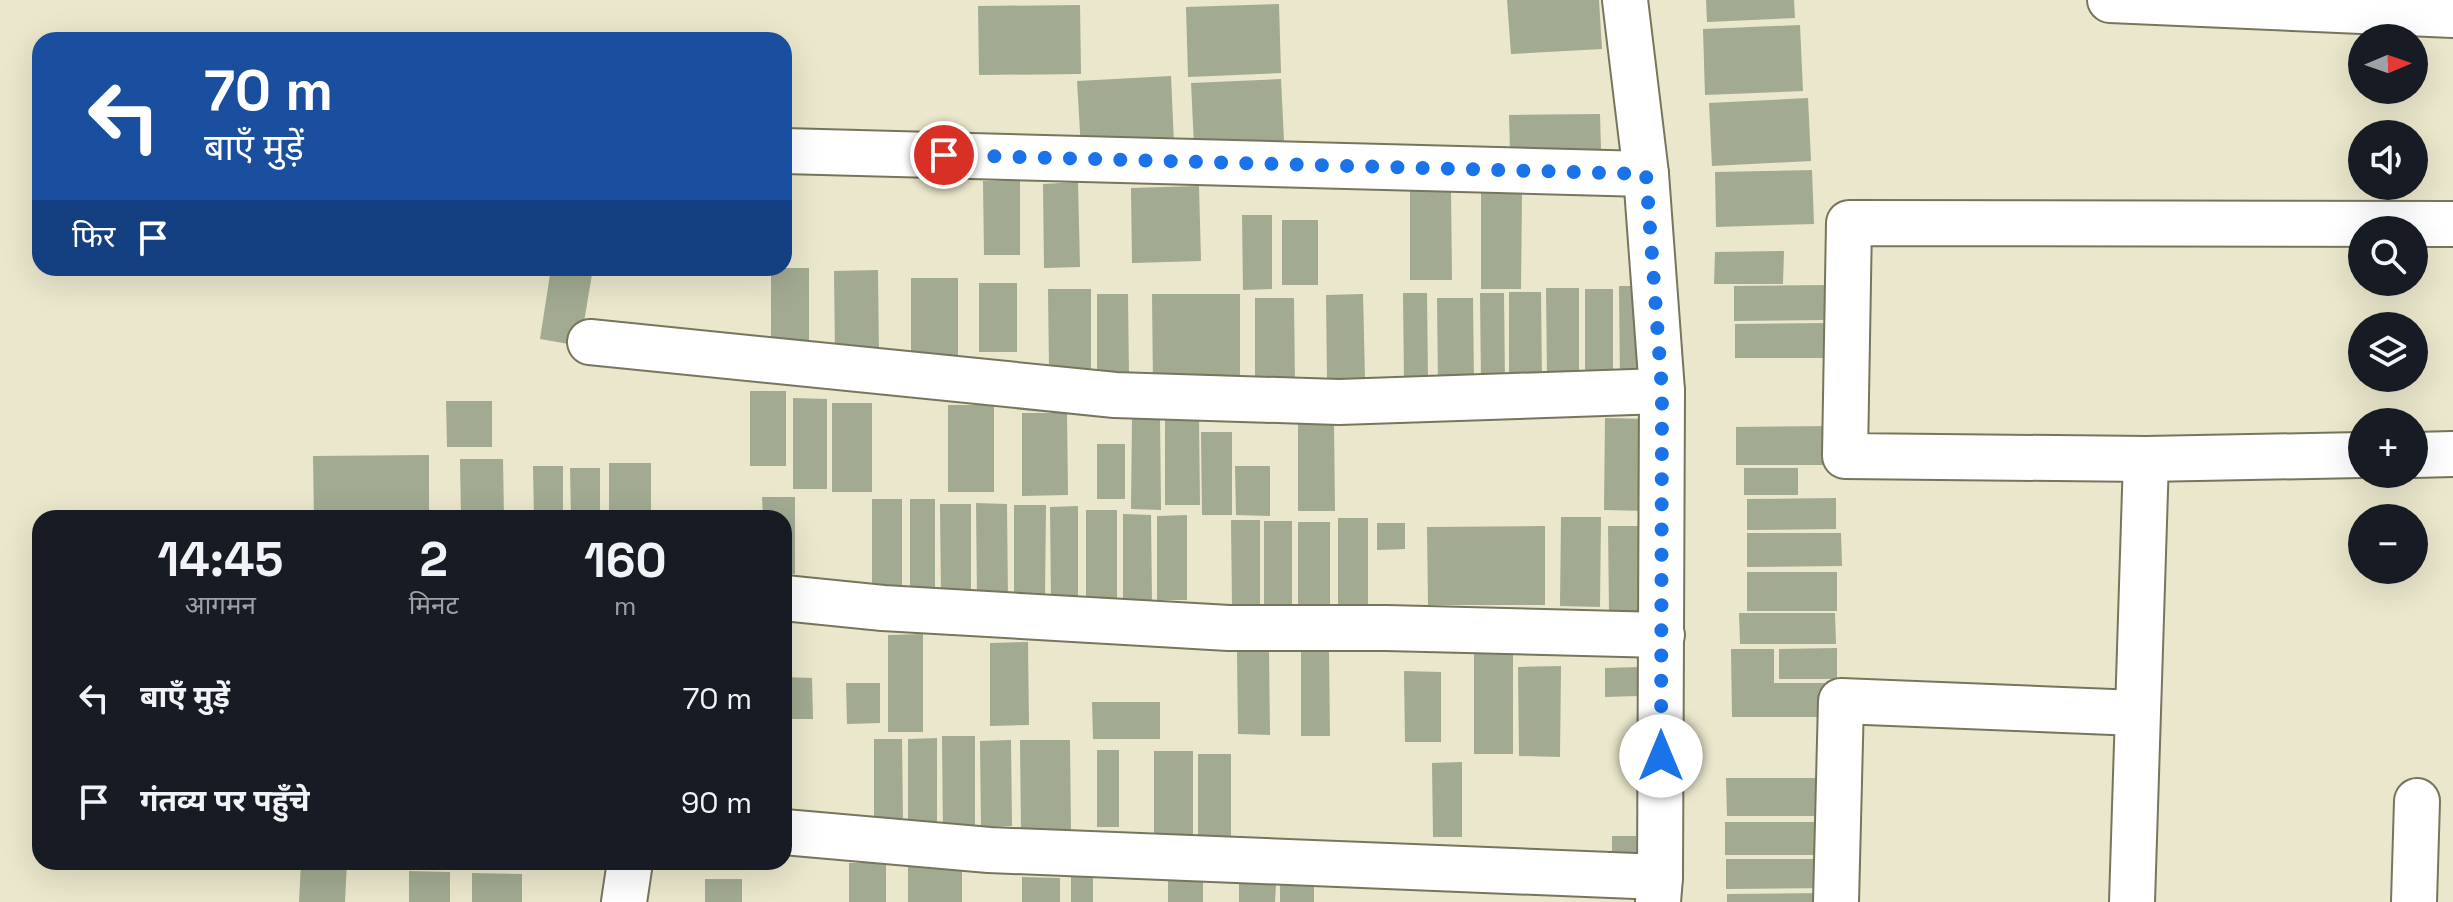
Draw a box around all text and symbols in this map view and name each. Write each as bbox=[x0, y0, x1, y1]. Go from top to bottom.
north arrow bbox=[2348, 24, 2428, 104]
map controls bbox=[2348, 24, 2428, 584]
text: 70 m bbox=[204, 55, 333, 126]
icon: left bbox=[72, 64, 176, 168]
button: sound bbox=[2348, 120, 2428, 200]
pin bbox=[910, 121, 978, 189]
text: बाएँ मुड़ें bbox=[204, 125, 304, 171]
icon: arrive bbox=[922, 133, 966, 177]
icon: arrive bbox=[131, 216, 175, 260]
button: search bbox=[2348, 216, 2428, 296]
text: फिर bbox=[72, 217, 115, 256]
button: layers bbox=[2348, 312, 2428, 392]
button: + bbox=[2348, 408, 2428, 488]
button: − bbox=[2348, 504, 2428, 584]
text: 14:45 bbox=[157, 529, 283, 590]
text: 2 bbox=[419, 529, 448, 590]
text: 160 bbox=[584, 530, 667, 591]
text: आगमन bbox=[185, 588, 256, 622]
text: मिनट bbox=[409, 588, 459, 622]
text: m bbox=[614, 589, 636, 623]
icon: left bbox=[72, 676, 116, 720]
text: बाएँ मुड़ें bbox=[140, 677, 230, 716]
text: 70 m bbox=[683, 679, 752, 718]
position arrow bbox=[1619, 714, 1703, 798]
icon: arrive bbox=[72, 780, 116, 824]
text: गंतव्य पर पहुँचे bbox=[140, 781, 309, 820]
text: 90 m bbox=[681, 783, 752, 822]

